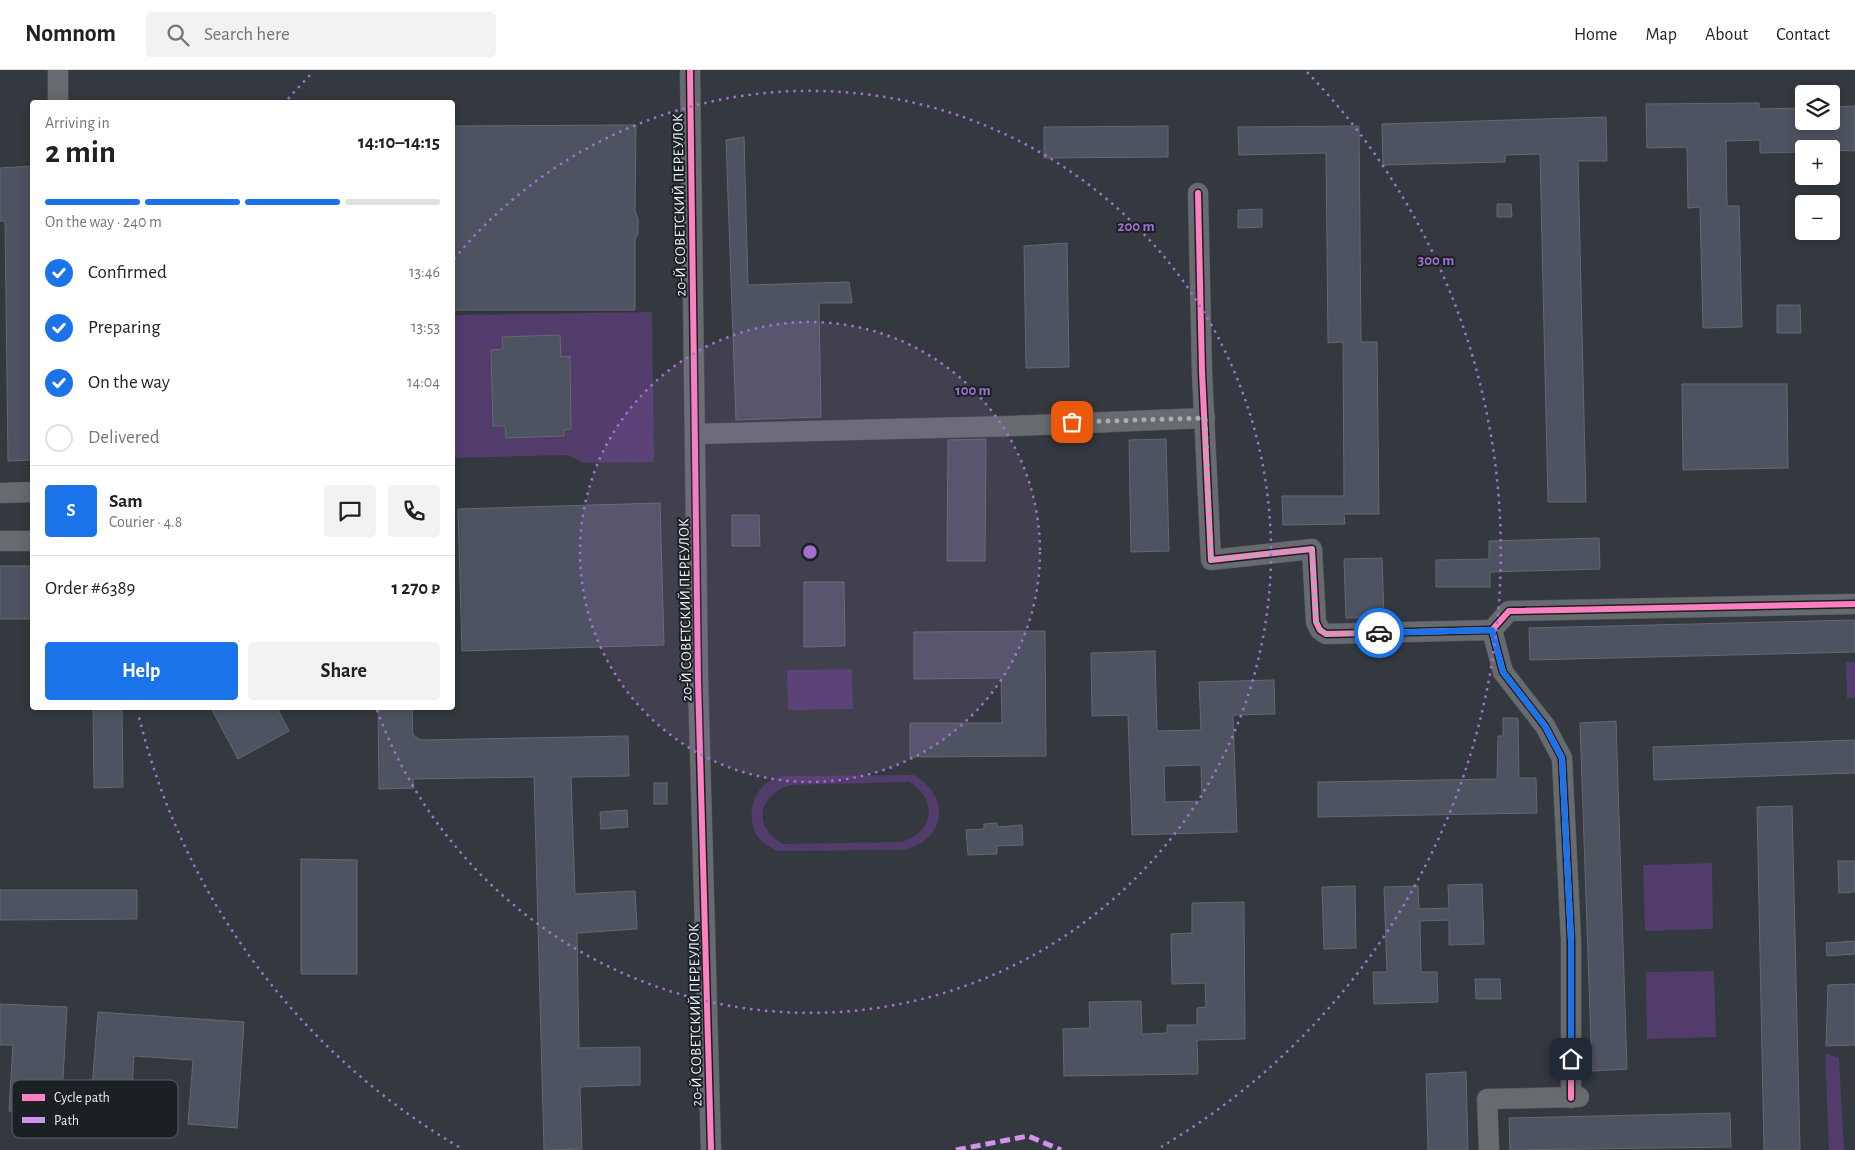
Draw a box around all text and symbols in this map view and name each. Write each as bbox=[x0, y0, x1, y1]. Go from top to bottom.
search box bbox=[146, 12, 496, 57]
icon: search bbox=[164, 21, 192, 49]
text: Nomnom bbox=[25, 22, 116, 46]
text: Search here bbox=[204, 25, 290, 44]
text: Home bbox=[1574, 26, 1617, 44]
text: Map bbox=[1645, 26, 1677, 44]
text: About bbox=[1705, 26, 1748, 44]
text: Contact bbox=[1776, 26, 1830, 44]
map controls bbox=[1795, 85, 1840, 240]
button: layers bbox=[1795, 85, 1840, 130]
street label: 20-Й СОВЕТСКИЙ ПЕРЕУЛОК bbox=[670, 113, 689, 297]
text: Arriving in bbox=[45, 115, 110, 131]
text: 14:10–14:15 bbox=[358, 133, 440, 152]
text: 2 min bbox=[45, 136, 116, 168]
button: + bbox=[1795, 140, 1840, 185]
button: − bbox=[1795, 195, 1840, 240]
text: On the way · 240 m bbox=[45, 214, 162, 230]
text: 200 m bbox=[1117, 219, 1155, 234]
text: 300 m bbox=[1418, 253, 1454, 268]
icon: check bbox=[45, 259, 73, 287]
text: Confirmed bbox=[88, 263, 167, 282]
text: 13:46 bbox=[409, 264, 440, 280]
icon: check bbox=[45, 314, 73, 342]
text: Preparing bbox=[88, 318, 161, 337]
text: 13:53 bbox=[411, 319, 440, 335]
icon: check bbox=[45, 369, 73, 397]
text: On the way bbox=[88, 373, 170, 392]
text: 14:04 bbox=[407, 374, 440, 390]
text: 100 m bbox=[955, 383, 991, 398]
pin bbox=[1051, 401, 1093, 443]
icon: bag bbox=[1058, 408, 1086, 436]
text: Delivered bbox=[88, 428, 160, 447]
button: chat bbox=[324, 485, 376, 537]
button: phone bbox=[388, 485, 440, 537]
text: Sam bbox=[109, 492, 143, 511]
text: S bbox=[66, 501, 76, 520]
text: Courier · 4.8 bbox=[109, 514, 182, 530]
street label: 20-Й СОВЕТСКИЙ ПЕРЕУЛОК bbox=[676, 518, 695, 702]
centre of rings bbox=[801, 543, 819, 561]
text: Order #6389 bbox=[45, 579, 136, 598]
text: 1 270 ₽ bbox=[391, 579, 440, 598]
courier bbox=[1354, 608, 1404, 658]
icon: car bbox=[1365, 619, 1393, 647]
button: Help bbox=[45, 642, 238, 700]
button: Share bbox=[248, 642, 440, 700]
street label: 20-Й СОВЕТСКИЙ ПЕРЕУЛОК bbox=[686, 923, 705, 1107]
pin bbox=[1550, 1038, 1592, 1080]
icon: home bbox=[1557, 1045, 1585, 1073]
legend bbox=[12, 1080, 178, 1138]
text: Cycle path bbox=[54, 1091, 110, 1105]
text: Path bbox=[54, 1114, 79, 1128]

